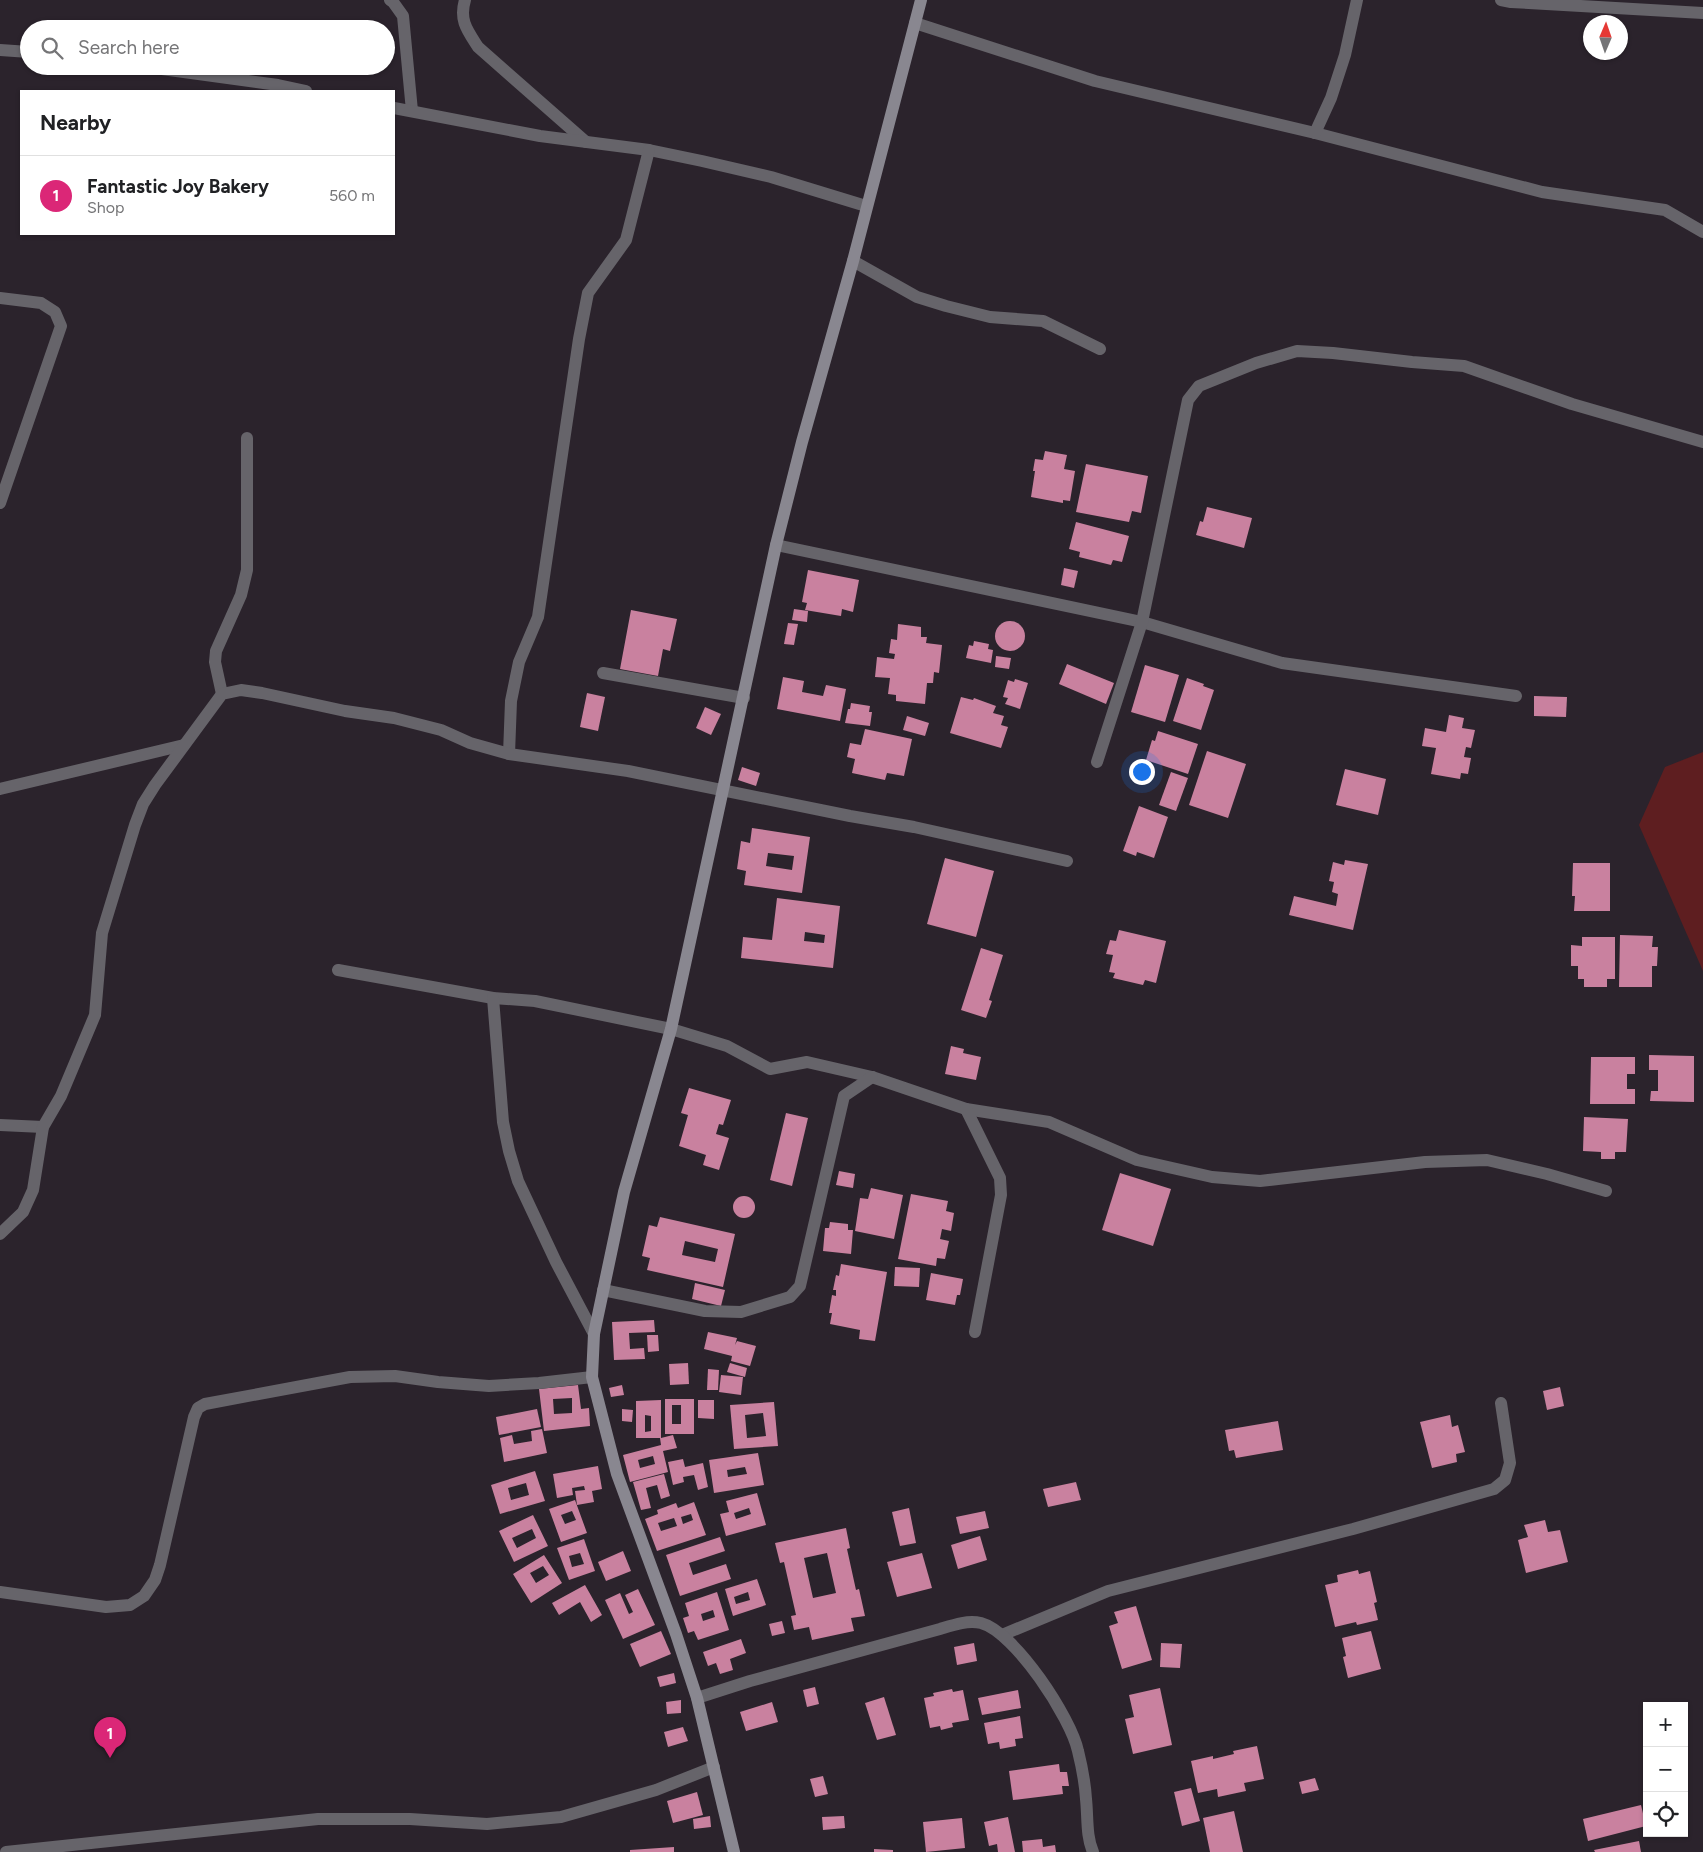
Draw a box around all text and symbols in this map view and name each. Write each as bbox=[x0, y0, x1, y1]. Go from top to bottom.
north arrow bbox=[1583, 15, 1628, 60]
search box bbox=[20, 20, 395, 75]
icon: search bbox=[38, 34, 66, 62]
text: Search here bbox=[78, 36, 180, 59]
text: Nearby bbox=[40, 110, 111, 135]
text: Fantastic Joy Bakery bbox=[87, 175, 269, 198]
text: 1 bbox=[53, 186, 59, 205]
text: 560 m bbox=[329, 186, 375, 205]
text: Shop bbox=[87, 198, 125, 217]
your location bbox=[1129, 759, 1155, 785]
map controls bbox=[1643, 1702, 1688, 1837]
button: + bbox=[1643, 1702, 1688, 1747]
pin: 1 bbox=[94, 1717, 126, 1758]
button: − bbox=[1643, 1747, 1688, 1792]
button: locate bbox=[1643, 1792, 1688, 1837]

